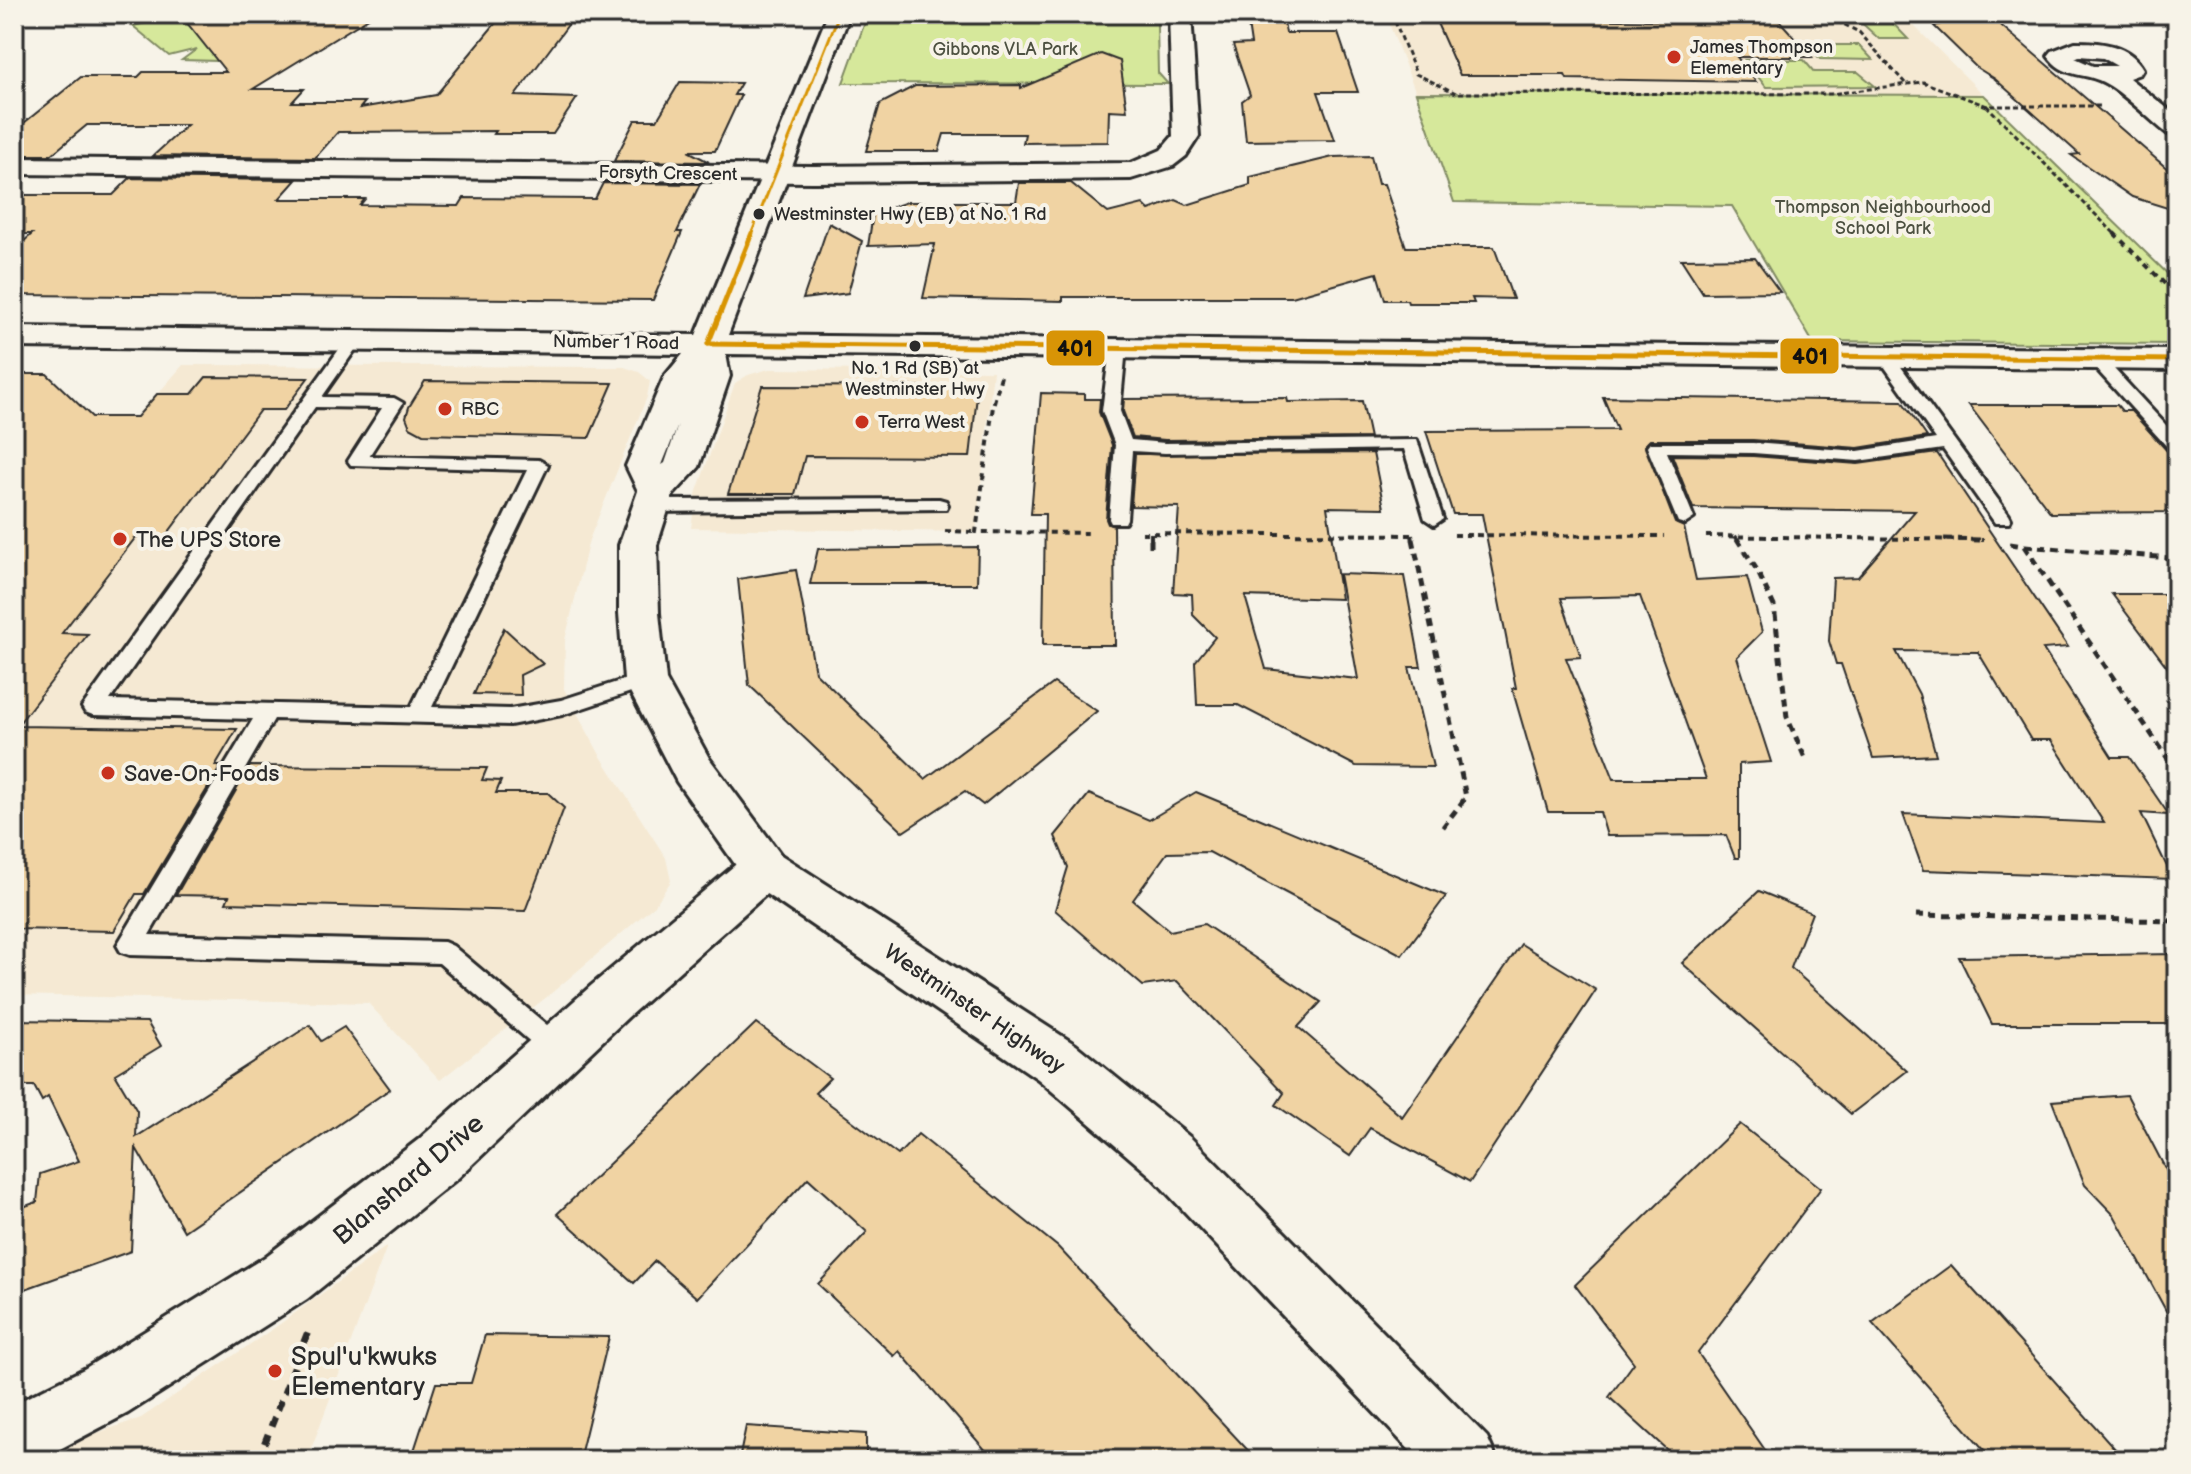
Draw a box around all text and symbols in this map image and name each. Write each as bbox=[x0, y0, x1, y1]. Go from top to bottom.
place label: James Thompson Elementary bbox=[1690, 37, 1833, 79]
park label: Gibbons VLA Park bbox=[932, 39, 1078, 60]
marker: James Thompson Elementary bbox=[1665, 48, 1683, 66]
street label: Forsyth Crescent bbox=[598, 162, 738, 185]
park label: Thompson Neighbourhood School Park bbox=[1775, 197, 1991, 239]
place label: Westminster Hwy (EB) at No. 1 Rd bbox=[774, 204, 1047, 225]
marker: Westminster Hwy (EB) at No. 1 Rd bbox=[751, 206, 767, 222]
line badge: 401 bbox=[1045, 329, 1106, 367]
street label: Number 1 Road bbox=[553, 331, 679, 354]
text: 401 bbox=[1057, 336, 1093, 363]
line badge: 401 bbox=[1779, 337, 1840, 375]
marker: No. 1 Rd (SB) at Westminster Hwy bbox=[907, 338, 923, 354]
text: 401 bbox=[1792, 344, 1828, 371]
place label: No. 1 Rd (SB) at Westminster Hwy bbox=[845, 358, 986, 400]
place label: RBC bbox=[461, 399, 499, 420]
marker: RBC bbox=[436, 400, 454, 418]
place label: Terra West bbox=[878, 412, 966, 433]
marker: Terra West bbox=[853, 413, 871, 431]
place label: The UPS Store bbox=[136, 527, 281, 554]
marker: The UPS Store bbox=[111, 530, 129, 548]
place label: Save-On-Foods bbox=[124, 761, 279, 788]
marker: Save-On-Foods bbox=[99, 764, 117, 782]
street label: Westminster Highway bbox=[879, 939, 1070, 1080]
street label: Blanshard Drive bbox=[327, 1108, 490, 1252]
place label: Spul'u'kwuks Elementary bbox=[291, 1342, 437, 1403]
marker: Spul'u'kwuks Elementary bbox=[266, 1362, 284, 1380]

